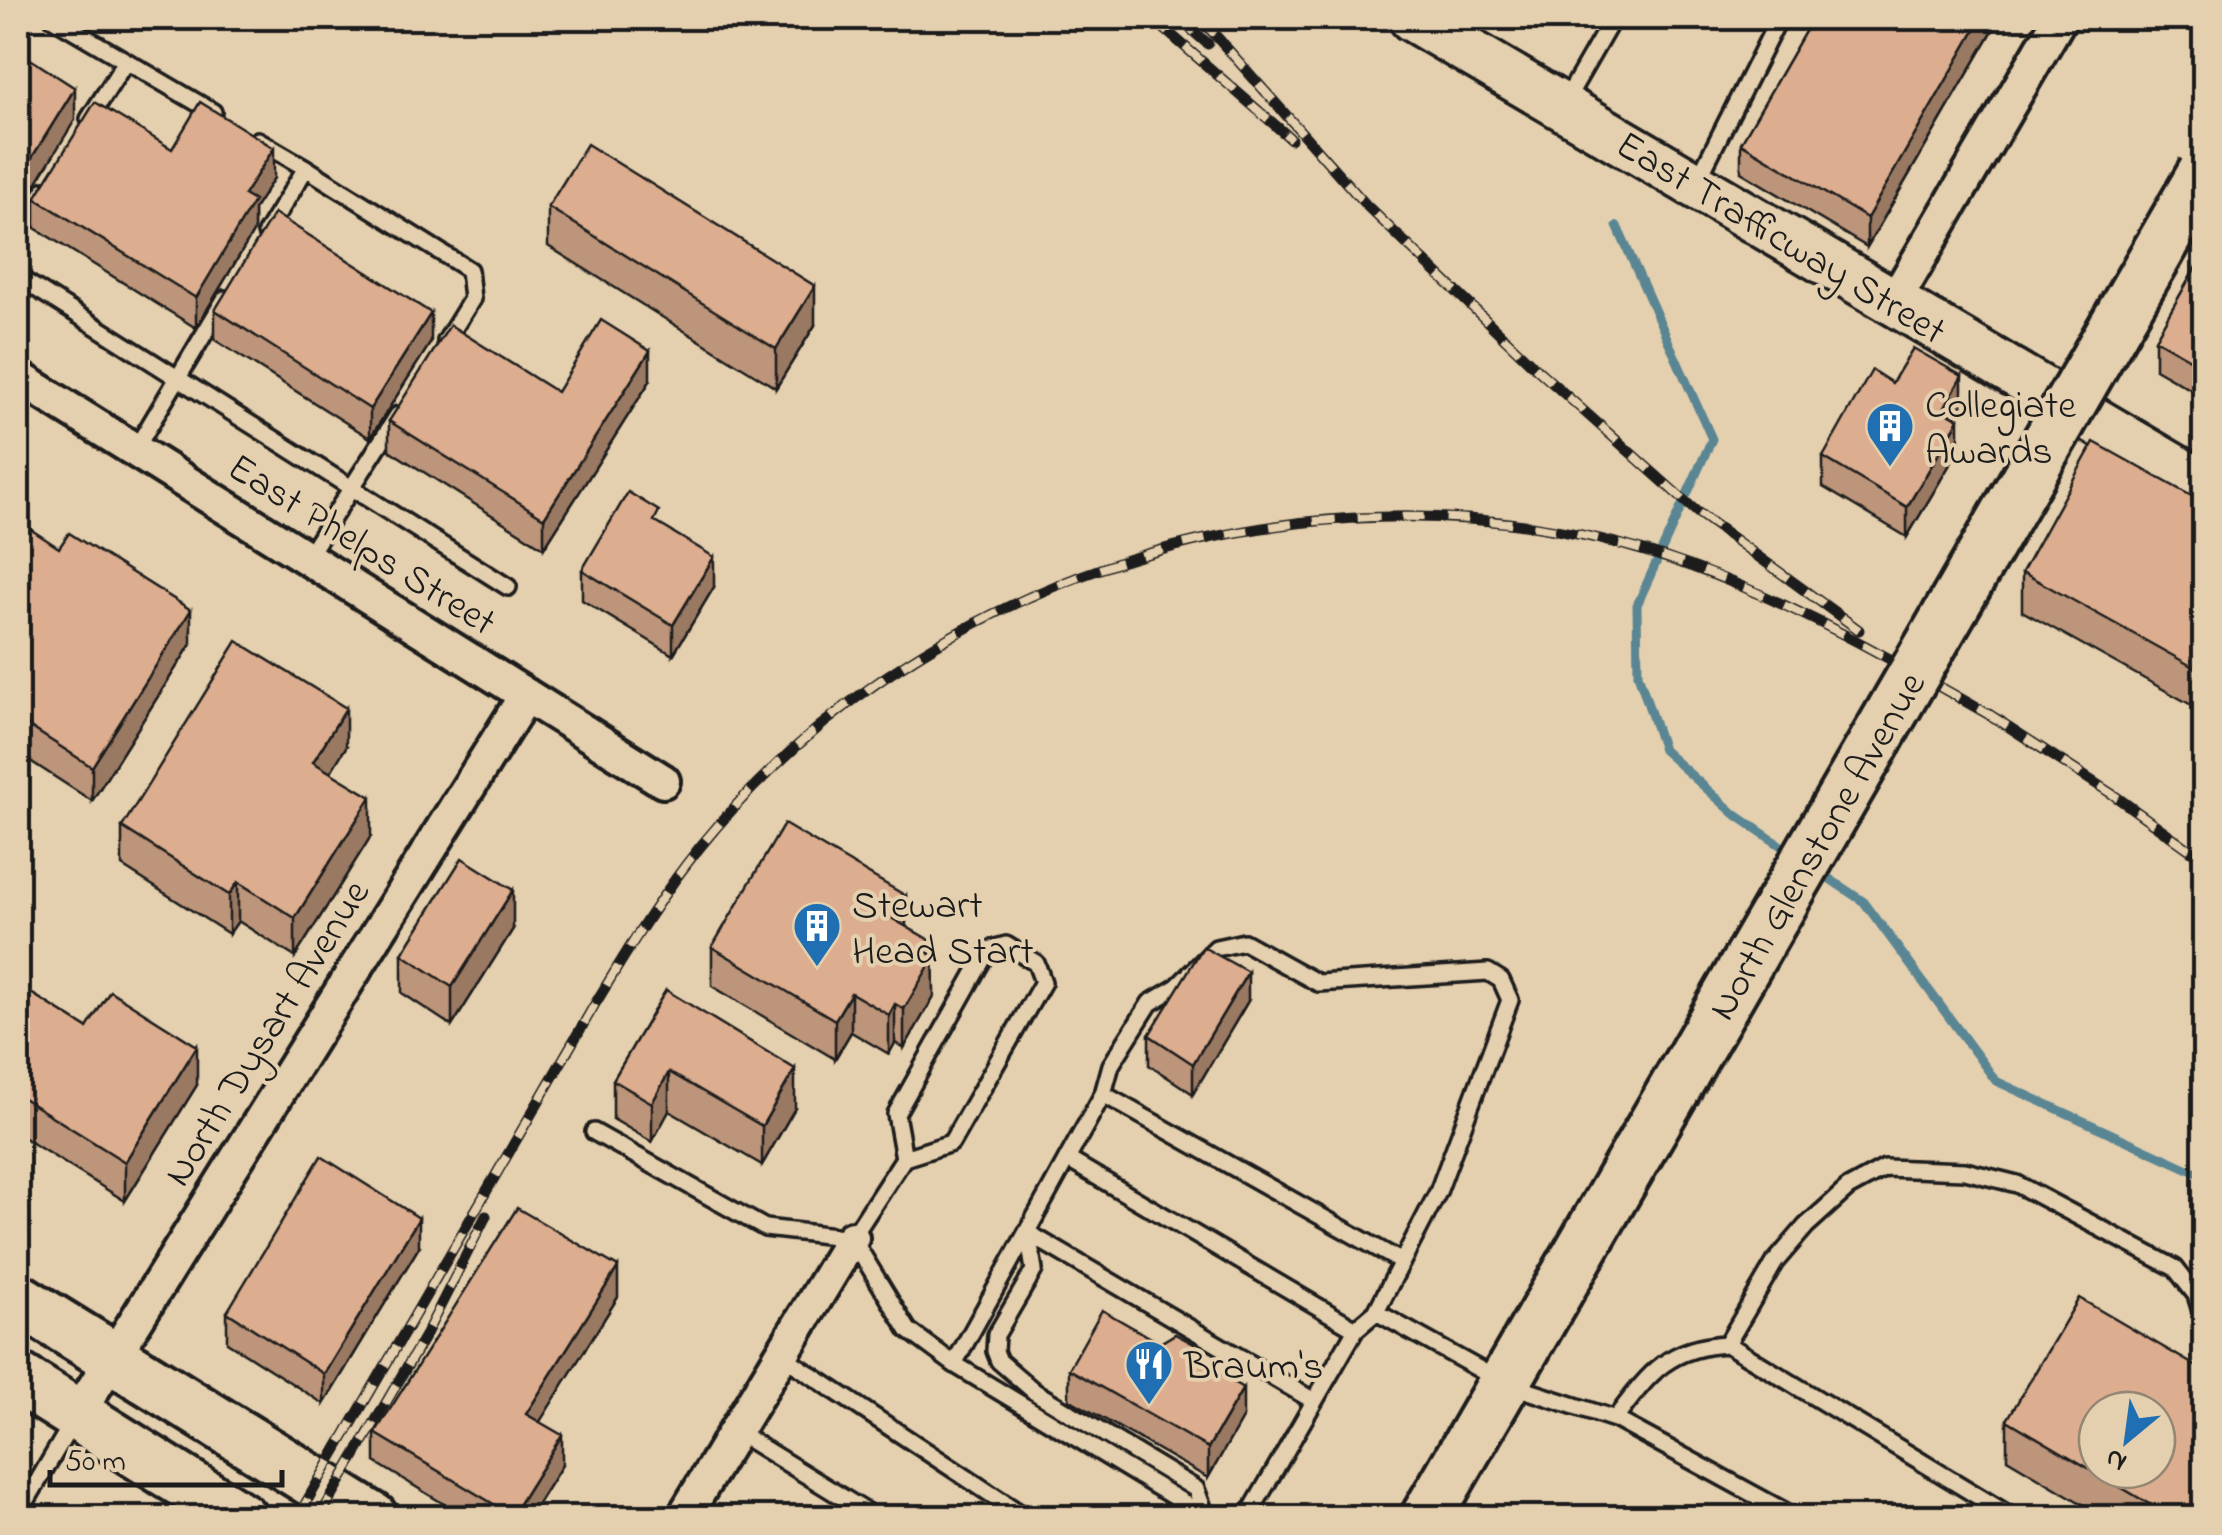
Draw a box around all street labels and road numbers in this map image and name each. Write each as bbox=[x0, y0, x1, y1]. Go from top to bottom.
street label: East Trafficway Street bbox=[1603, 118, 1956, 362]
street label: East Phelps Street bbox=[215, 440, 506, 653]
street label: North Glenstone Avenue bbox=[1695, 662, 1943, 1033]
street label: North Dysart Avenue bbox=[151, 870, 387, 1199]

